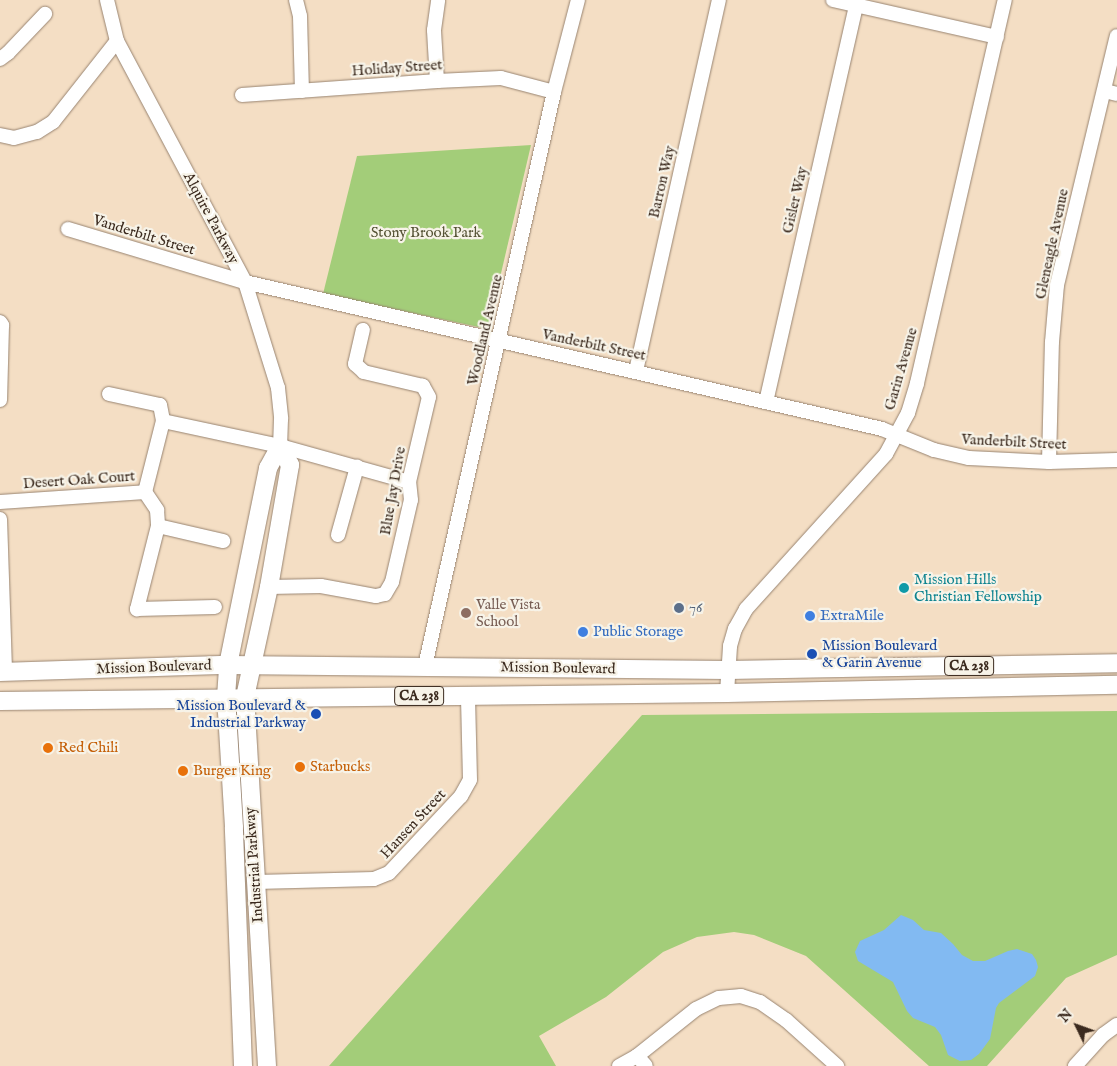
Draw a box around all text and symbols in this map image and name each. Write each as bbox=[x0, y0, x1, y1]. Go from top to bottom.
street label: Holiday Street bbox=[351, 56, 443, 80]
street label: Barron Way bbox=[645, 144, 679, 220]
street label: Gisler Way bbox=[779, 165, 811, 235]
street label: Alquire Parkway bbox=[179, 169, 243, 267]
street label: Gleneagle Avenue bbox=[1032, 187, 1072, 301]
street label: Vanderbilt Street bbox=[91, 211, 197, 259]
park label: Stony Brook Park bbox=[371, 224, 481, 242]
street label: Woodland Avenue bbox=[463, 273, 507, 387]
street label: Vanderbilt Street bbox=[541, 325, 647, 365]
street label: Garin Avenue bbox=[881, 326, 921, 412]
street label: Vanderbilt Street bbox=[961, 430, 1067, 454]
street label: Blue Jay Drive bbox=[376, 445, 410, 537]
street label: Desert Oak Court bbox=[22, 467, 136, 493]
place label: Mission Hills Christian Fellowship bbox=[914, 570, 1042, 605]
marker: Mission Hills Christian Fellowship bbox=[898, 582, 910, 594]
place label: Valle Vista School bbox=[476, 595, 540, 630]
place label: 76 bbox=[689, 599, 702, 617]
marker: 76 bbox=[673, 602, 685, 614]
marker: Valle Vista School bbox=[460, 607, 472, 619]
place label: ExtraMile bbox=[820, 607, 884, 625]
marker: ExtraMile bbox=[804, 610, 816, 622]
place label: Public Storage bbox=[593, 623, 683, 641]
marker: Public Storage bbox=[577, 626, 589, 638]
place label: Mission Boulevard & Garin Avenue bbox=[822, 636, 937, 671]
marker: Mission Boulevard & Garin Avenue bbox=[806, 648, 818, 660]
road number: CA 238 bbox=[944, 654, 994, 678]
street label: Mission Boulevard bbox=[96, 656, 212, 678]
street label: Mission Boulevard bbox=[500, 658, 616, 678]
road number: CA 238 bbox=[394, 684, 444, 708]
place label: Mission Boulevard & Industrial Parkway bbox=[176, 696, 306, 731]
marker: Mission Boulevard & Industrial Parkway bbox=[310, 708, 322, 720]
place label: Red Chili bbox=[58, 739, 118, 757]
marker: Red Chili bbox=[42, 742, 54, 754]
place label: Starbucks bbox=[310, 758, 370, 776]
marker: Starbucks bbox=[294, 761, 306, 773]
place label: Burger King bbox=[193, 762, 271, 780]
marker: Burger King bbox=[177, 765, 189, 777]
street label: Hansen Street bbox=[376, 786, 450, 862]
street label: Industrial Parkway bbox=[241, 807, 267, 923]
north arrow bbox=[1052, 1001, 1102, 1051]
text: N bbox=[1055, 1005, 1077, 1026]

